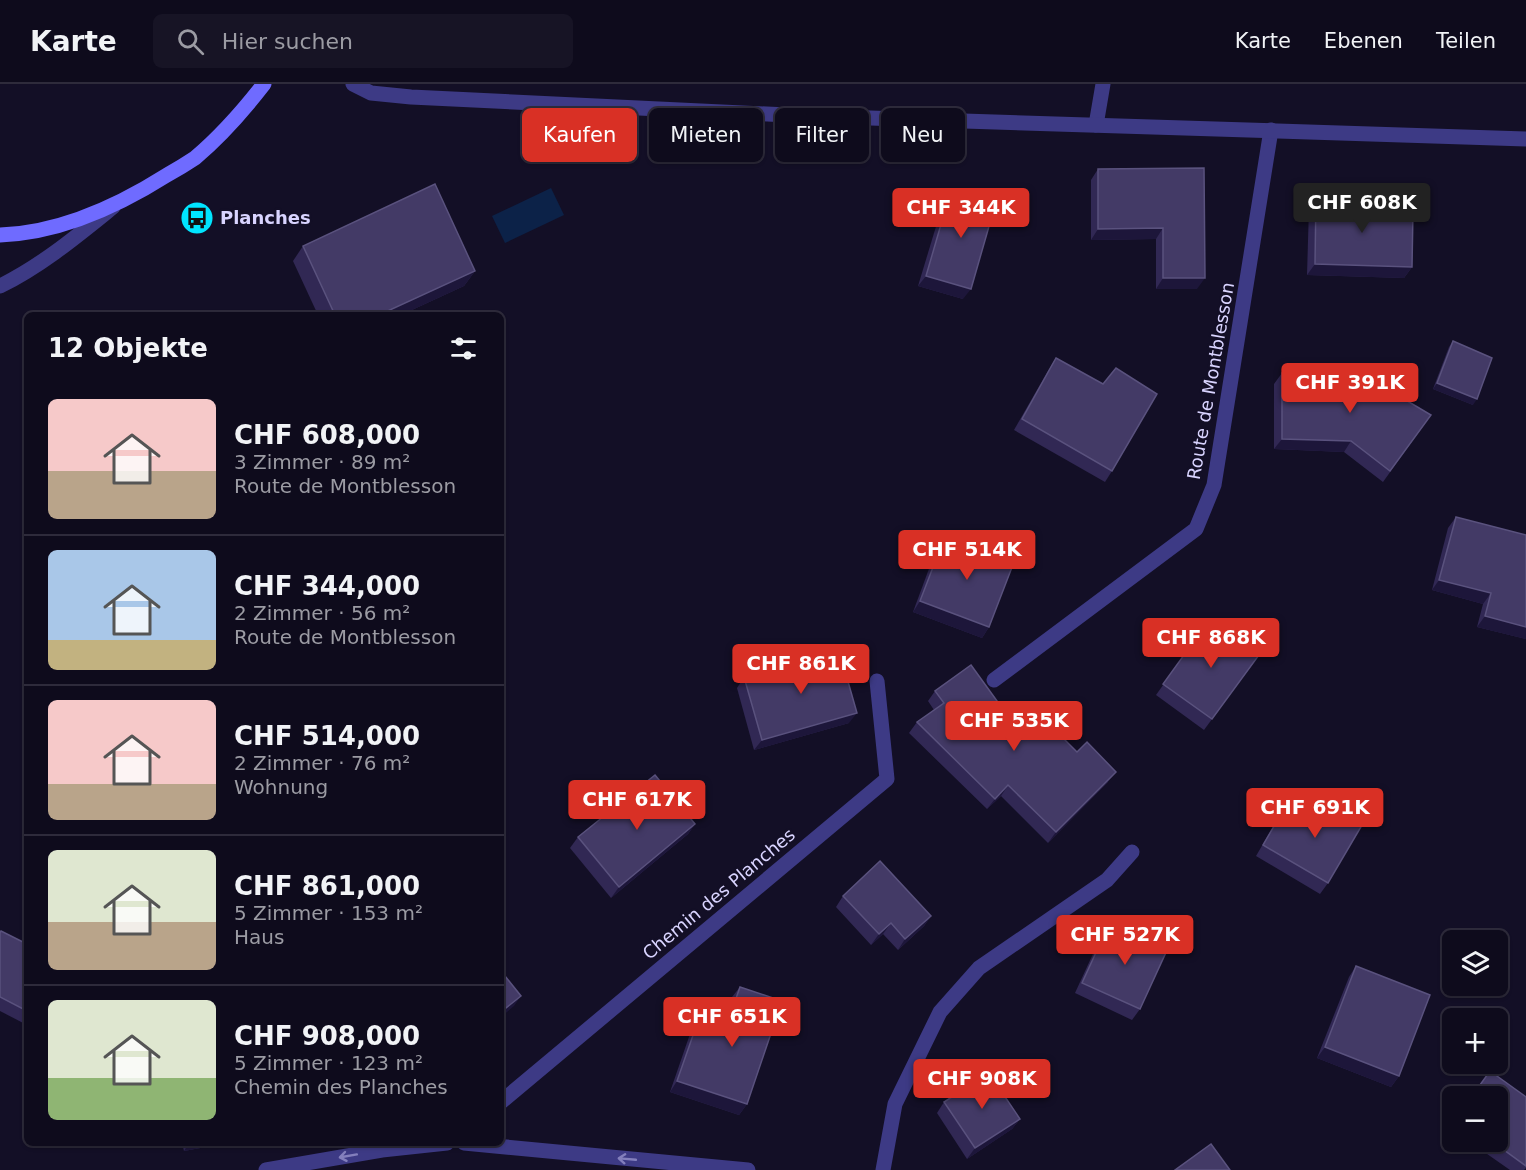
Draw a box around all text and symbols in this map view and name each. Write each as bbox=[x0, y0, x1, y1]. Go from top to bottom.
search box bbox=[153, 14, 573, 68]
text: Karte bbox=[30, 25, 117, 58]
icon: search bbox=[174, 25, 207, 58]
text: Hier suchen bbox=[222, 29, 353, 54]
text: Karte bbox=[1235, 29, 1291, 53]
text: Ebenen bbox=[1324, 29, 1403, 53]
text: Teilen bbox=[1436, 29, 1496, 53]
chip: Kaufen bbox=[522, 108, 637, 162]
chip: Mieten bbox=[649, 108, 763, 162]
chip: Filter bbox=[775, 108, 869, 162]
chip: Neu bbox=[881, 108, 965, 162]
pin: CHF 608K bbox=[1300, 183, 1424, 234]
pin: CHF 344K bbox=[899, 188, 1023, 239]
text: CHF 608K bbox=[1307, 190, 1417, 214]
text: CHF 344K bbox=[906, 195, 1016, 219]
bus stop icon: Planches bbox=[179, 200, 215, 236]
place label: Planches bbox=[220, 207, 311, 228]
street label: Route de Montblesson bbox=[1183, 281, 1238, 481]
icon: filters bbox=[447, 332, 480, 365]
text: 12 Objekte bbox=[48, 333, 208, 363]
pin: CHF 391K bbox=[1288, 363, 1412, 414]
text: CHF 391K bbox=[1295, 370, 1405, 394]
text: CHF 608,000 bbox=[234, 420, 420, 450]
icon: home bbox=[96, 423, 168, 495]
text: 3 Zimmer · 89 m² bbox=[234, 450, 410, 474]
text: Route de Montblesson bbox=[234, 474, 456, 498]
pin: CHF 514K bbox=[905, 530, 1029, 581]
text: CHF 514K bbox=[912, 537, 1022, 561]
text: CHF 344,000 bbox=[234, 571, 420, 601]
icon: home bbox=[96, 574, 168, 646]
text: 2 Zimmer · 56 m² bbox=[234, 601, 410, 625]
pin: CHF 868K bbox=[1149, 618, 1273, 669]
text: Route de Montblesson bbox=[234, 625, 456, 649]
text: CHF 868K bbox=[1156, 625, 1266, 649]
pin: CHF 861K bbox=[739, 644, 863, 695]
text: CHF 861K bbox=[746, 651, 856, 675]
pin: CHF 535K bbox=[952, 701, 1076, 752]
text: CHF 535K bbox=[959, 708, 1069, 732]
text: CHF 514,000 bbox=[234, 721, 420, 751]
icon: home bbox=[96, 724, 168, 796]
text: 2 Zimmer · 76 m² bbox=[234, 751, 410, 775]
text: Wohnung bbox=[234, 775, 328, 799]
pin: CHF 617K bbox=[575, 780, 699, 831]
text: CHF 617K bbox=[582, 787, 692, 811]
pin: CHF 691K bbox=[1253, 788, 1377, 839]
text: CHF 691K bbox=[1260, 795, 1370, 819]
street label: Chemin des Planches bbox=[638, 824, 799, 963]
text: CHF 861,000 bbox=[234, 871, 420, 901]
icon: home bbox=[96, 874, 168, 946]
text: 5 Zimmer · 153 m² bbox=[234, 901, 423, 925]
pin: CHF 527K bbox=[1063, 915, 1187, 966]
text: CHF 527K bbox=[1070, 922, 1180, 946]
text: Haus bbox=[234, 925, 284, 949]
map controls bbox=[1442, 930, 1508, 1152]
button: layers bbox=[1442, 930, 1508, 996]
pin: CHF 651K bbox=[670, 997, 794, 1048]
text: CHF 651K bbox=[677, 1004, 787, 1028]
button: + bbox=[1442, 1008, 1508, 1074]
text: CHF 908,000 bbox=[234, 1021, 420, 1051]
icon: home bbox=[96, 1024, 168, 1096]
text: 5 Zimmer · 123 m² bbox=[234, 1051, 423, 1075]
pin: CHF 908K bbox=[920, 1059, 1044, 1110]
text: CHF 908K bbox=[927, 1066, 1037, 1090]
text: Chemin des Planches bbox=[234, 1075, 448, 1099]
button: − bbox=[1442, 1086, 1508, 1152]
one-way arrow bbox=[338, 1150, 358, 1161]
one-way arrow bbox=[618, 1153, 638, 1164]

